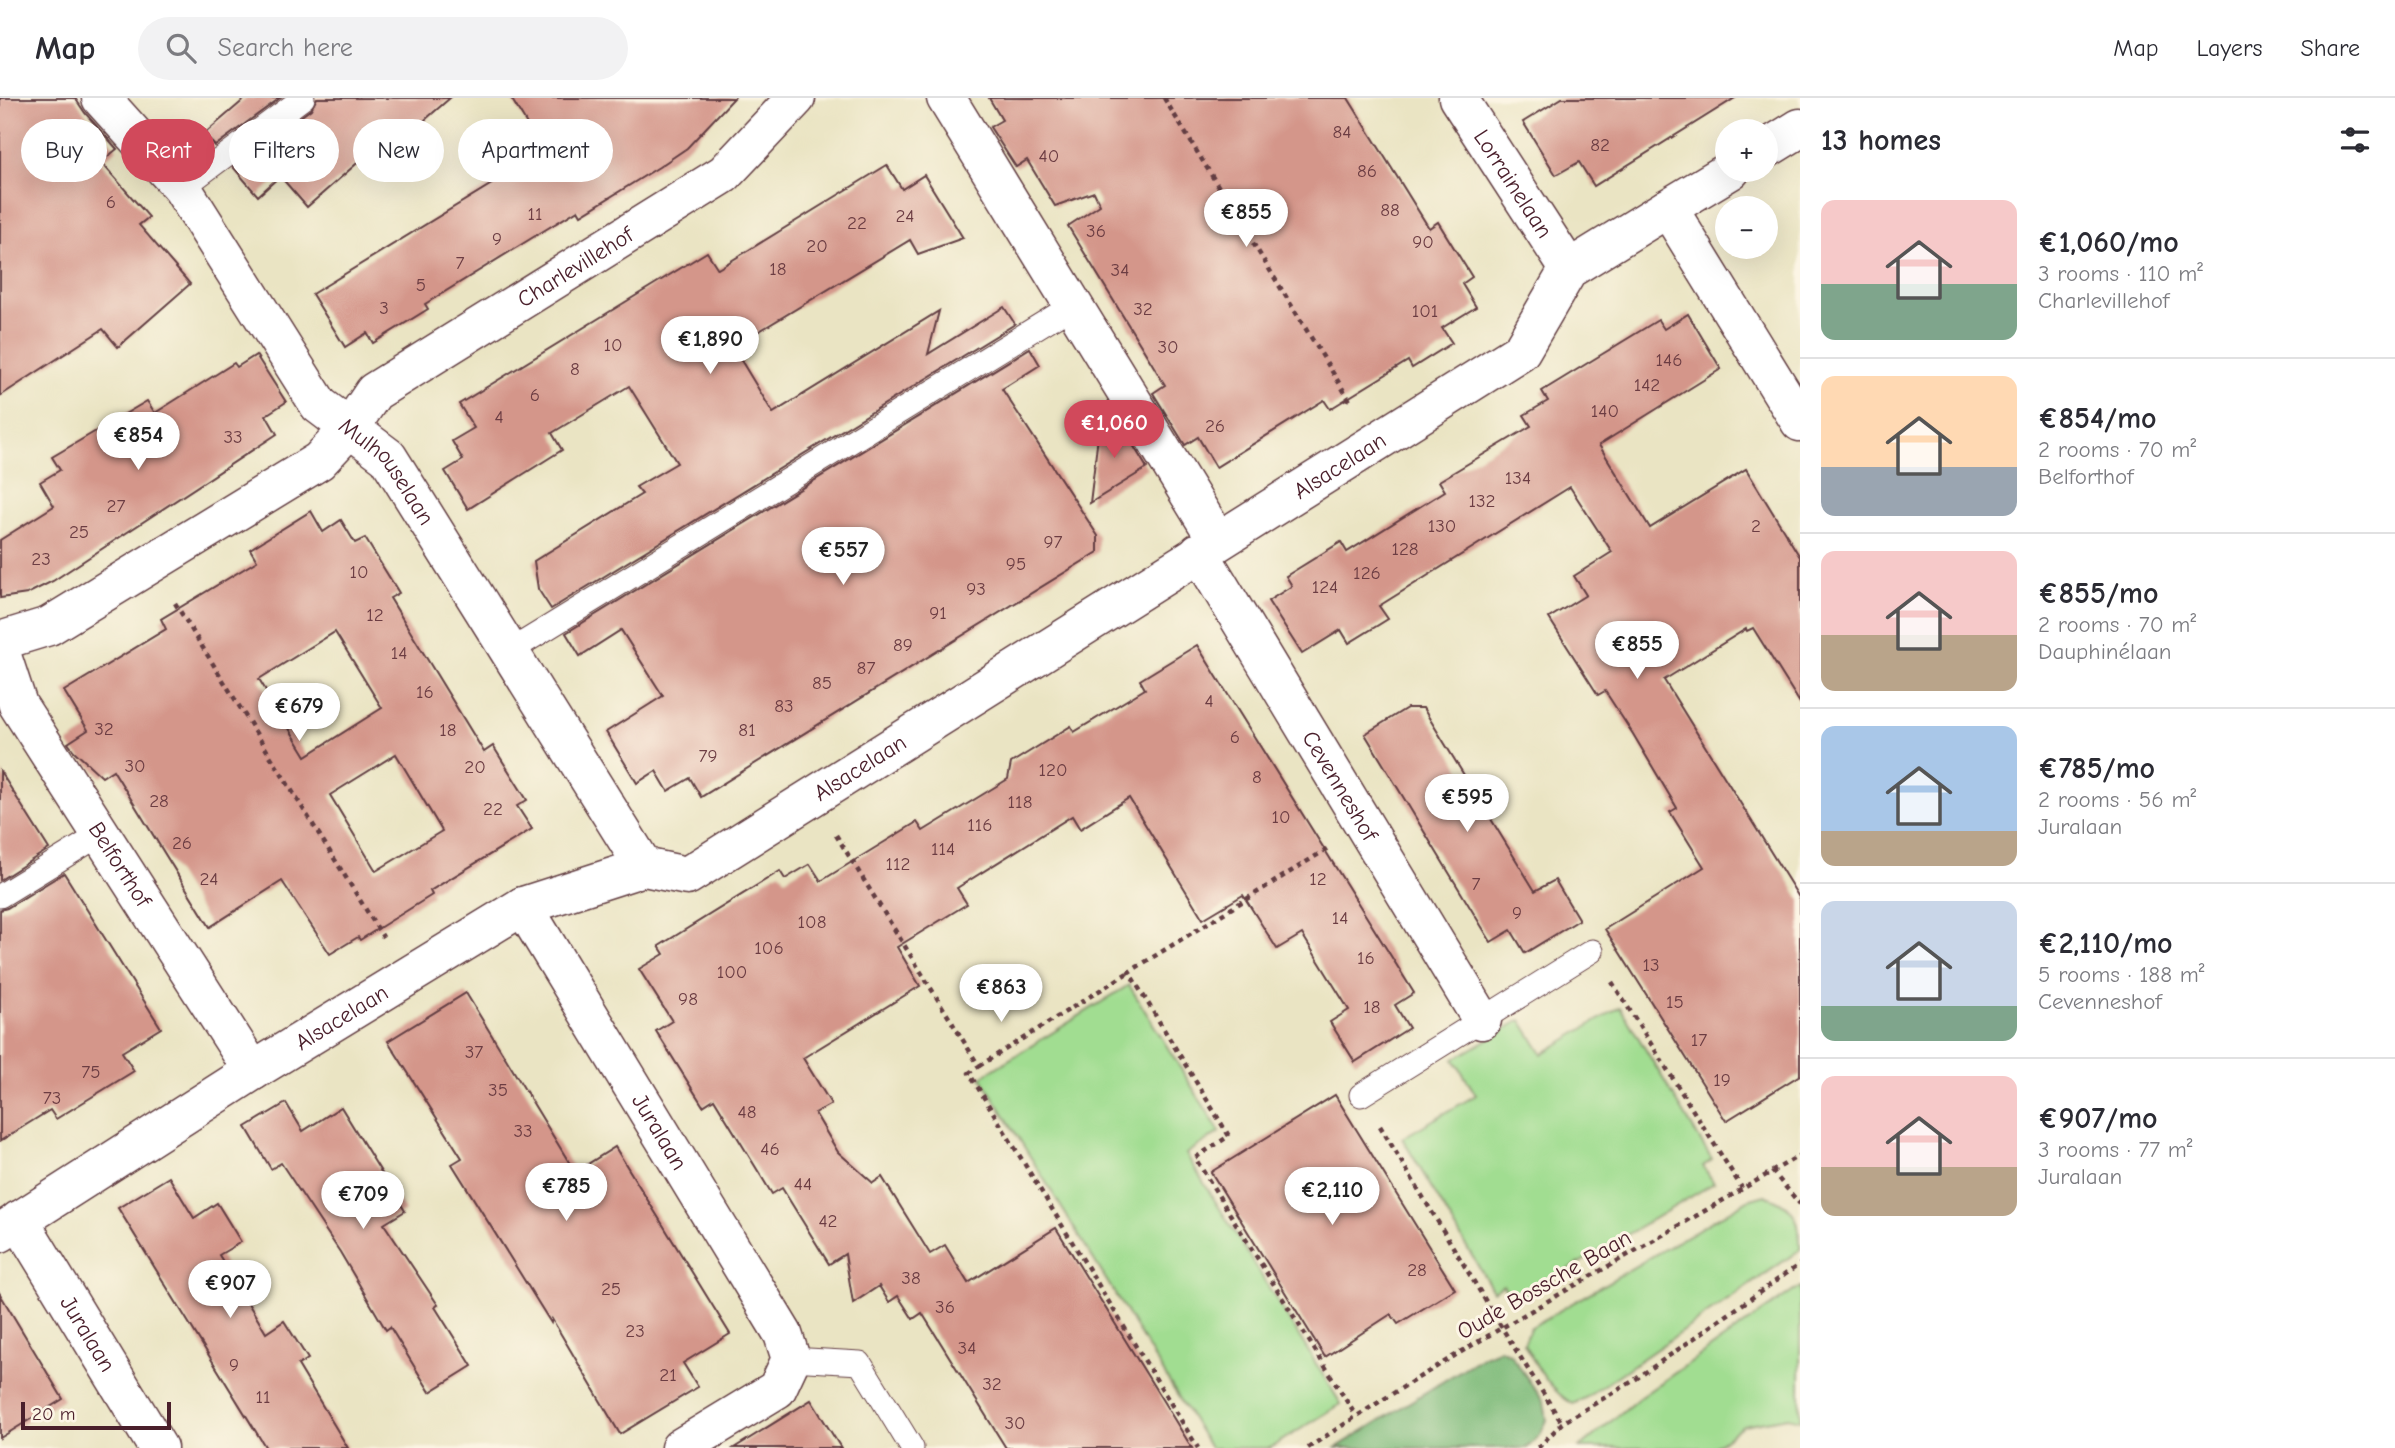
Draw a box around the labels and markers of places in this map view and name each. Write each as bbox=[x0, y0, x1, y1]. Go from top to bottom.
pin: €855 bbox=[1205, 190, 1287, 249]
pin: €1,890 bbox=[653, 316, 767, 376]
pin: €1,060 bbox=[1057, 400, 1171, 460]
pin: €854 bbox=[97, 412, 179, 472]
pin: €557 bbox=[802, 528, 884, 587]
pin: €855 bbox=[1596, 622, 1678, 681]
pin: €679 bbox=[258, 684, 340, 743]
pin: €595 bbox=[1426, 774, 1508, 834]
pin: €863 bbox=[960, 964, 1042, 1024]
pin: €785 bbox=[525, 1164, 607, 1223]
pin: €2,110 bbox=[1275, 1168, 1389, 1227]
pin: €709 bbox=[322, 1172, 404, 1231]
pin: €907 bbox=[189, 1260, 271, 1320]

